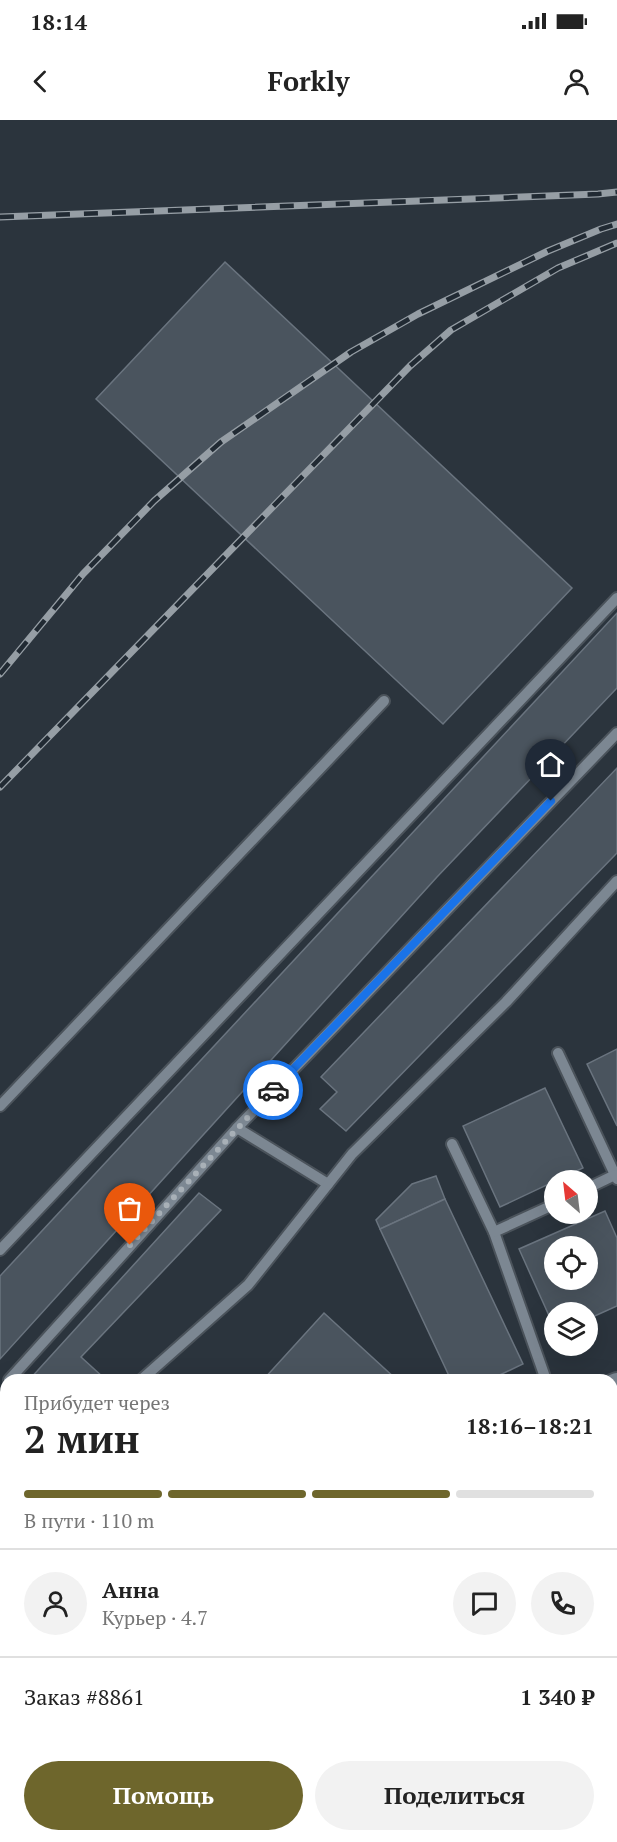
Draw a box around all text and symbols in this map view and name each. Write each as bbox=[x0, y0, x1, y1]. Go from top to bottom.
text: 18:14 bbox=[30, 7, 87, 36]
text: Forkly bbox=[267, 63, 350, 99]
icon: back bbox=[24, 65, 57, 98]
icon: person bbox=[560, 65, 593, 98]
pin bbox=[525, 739, 576, 801]
icon: home bbox=[534, 748, 567, 781]
courier bbox=[243, 1060, 303, 1120]
icon: car bbox=[257, 1074, 290, 1107]
north arrow bbox=[544, 1170, 598, 1224]
map controls bbox=[544, 1170, 598, 1356]
pin bbox=[104, 1183, 155, 1245]
icon: bag bbox=[113, 1192, 146, 1225]
button: locate bbox=[544, 1236, 598, 1290]
button: layers bbox=[544, 1302, 598, 1356]
text: Прибудет через bbox=[24, 1389, 170, 1416]
text: 18:16–18:21 bbox=[466, 1411, 594, 1440]
text: 2 мин bbox=[24, 1412, 140, 1464]
text: В пути · 110 m bbox=[24, 1507, 154, 1534]
button: person bbox=[24, 1572, 87, 1635]
button: chat bbox=[453, 1572, 516, 1635]
button: phone bbox=[531, 1572, 594, 1635]
text: Анна bbox=[102, 1575, 160, 1604]
text: Курьер · 4.7 bbox=[102, 1604, 208, 1631]
text: Заказ #8861 bbox=[24, 1682, 145, 1711]
text: 1 340 ₽ bbox=[520, 1682, 594, 1711]
button: Помощь bbox=[24, 1761, 303, 1830]
button: Поделиться bbox=[315, 1761, 594, 1830]

